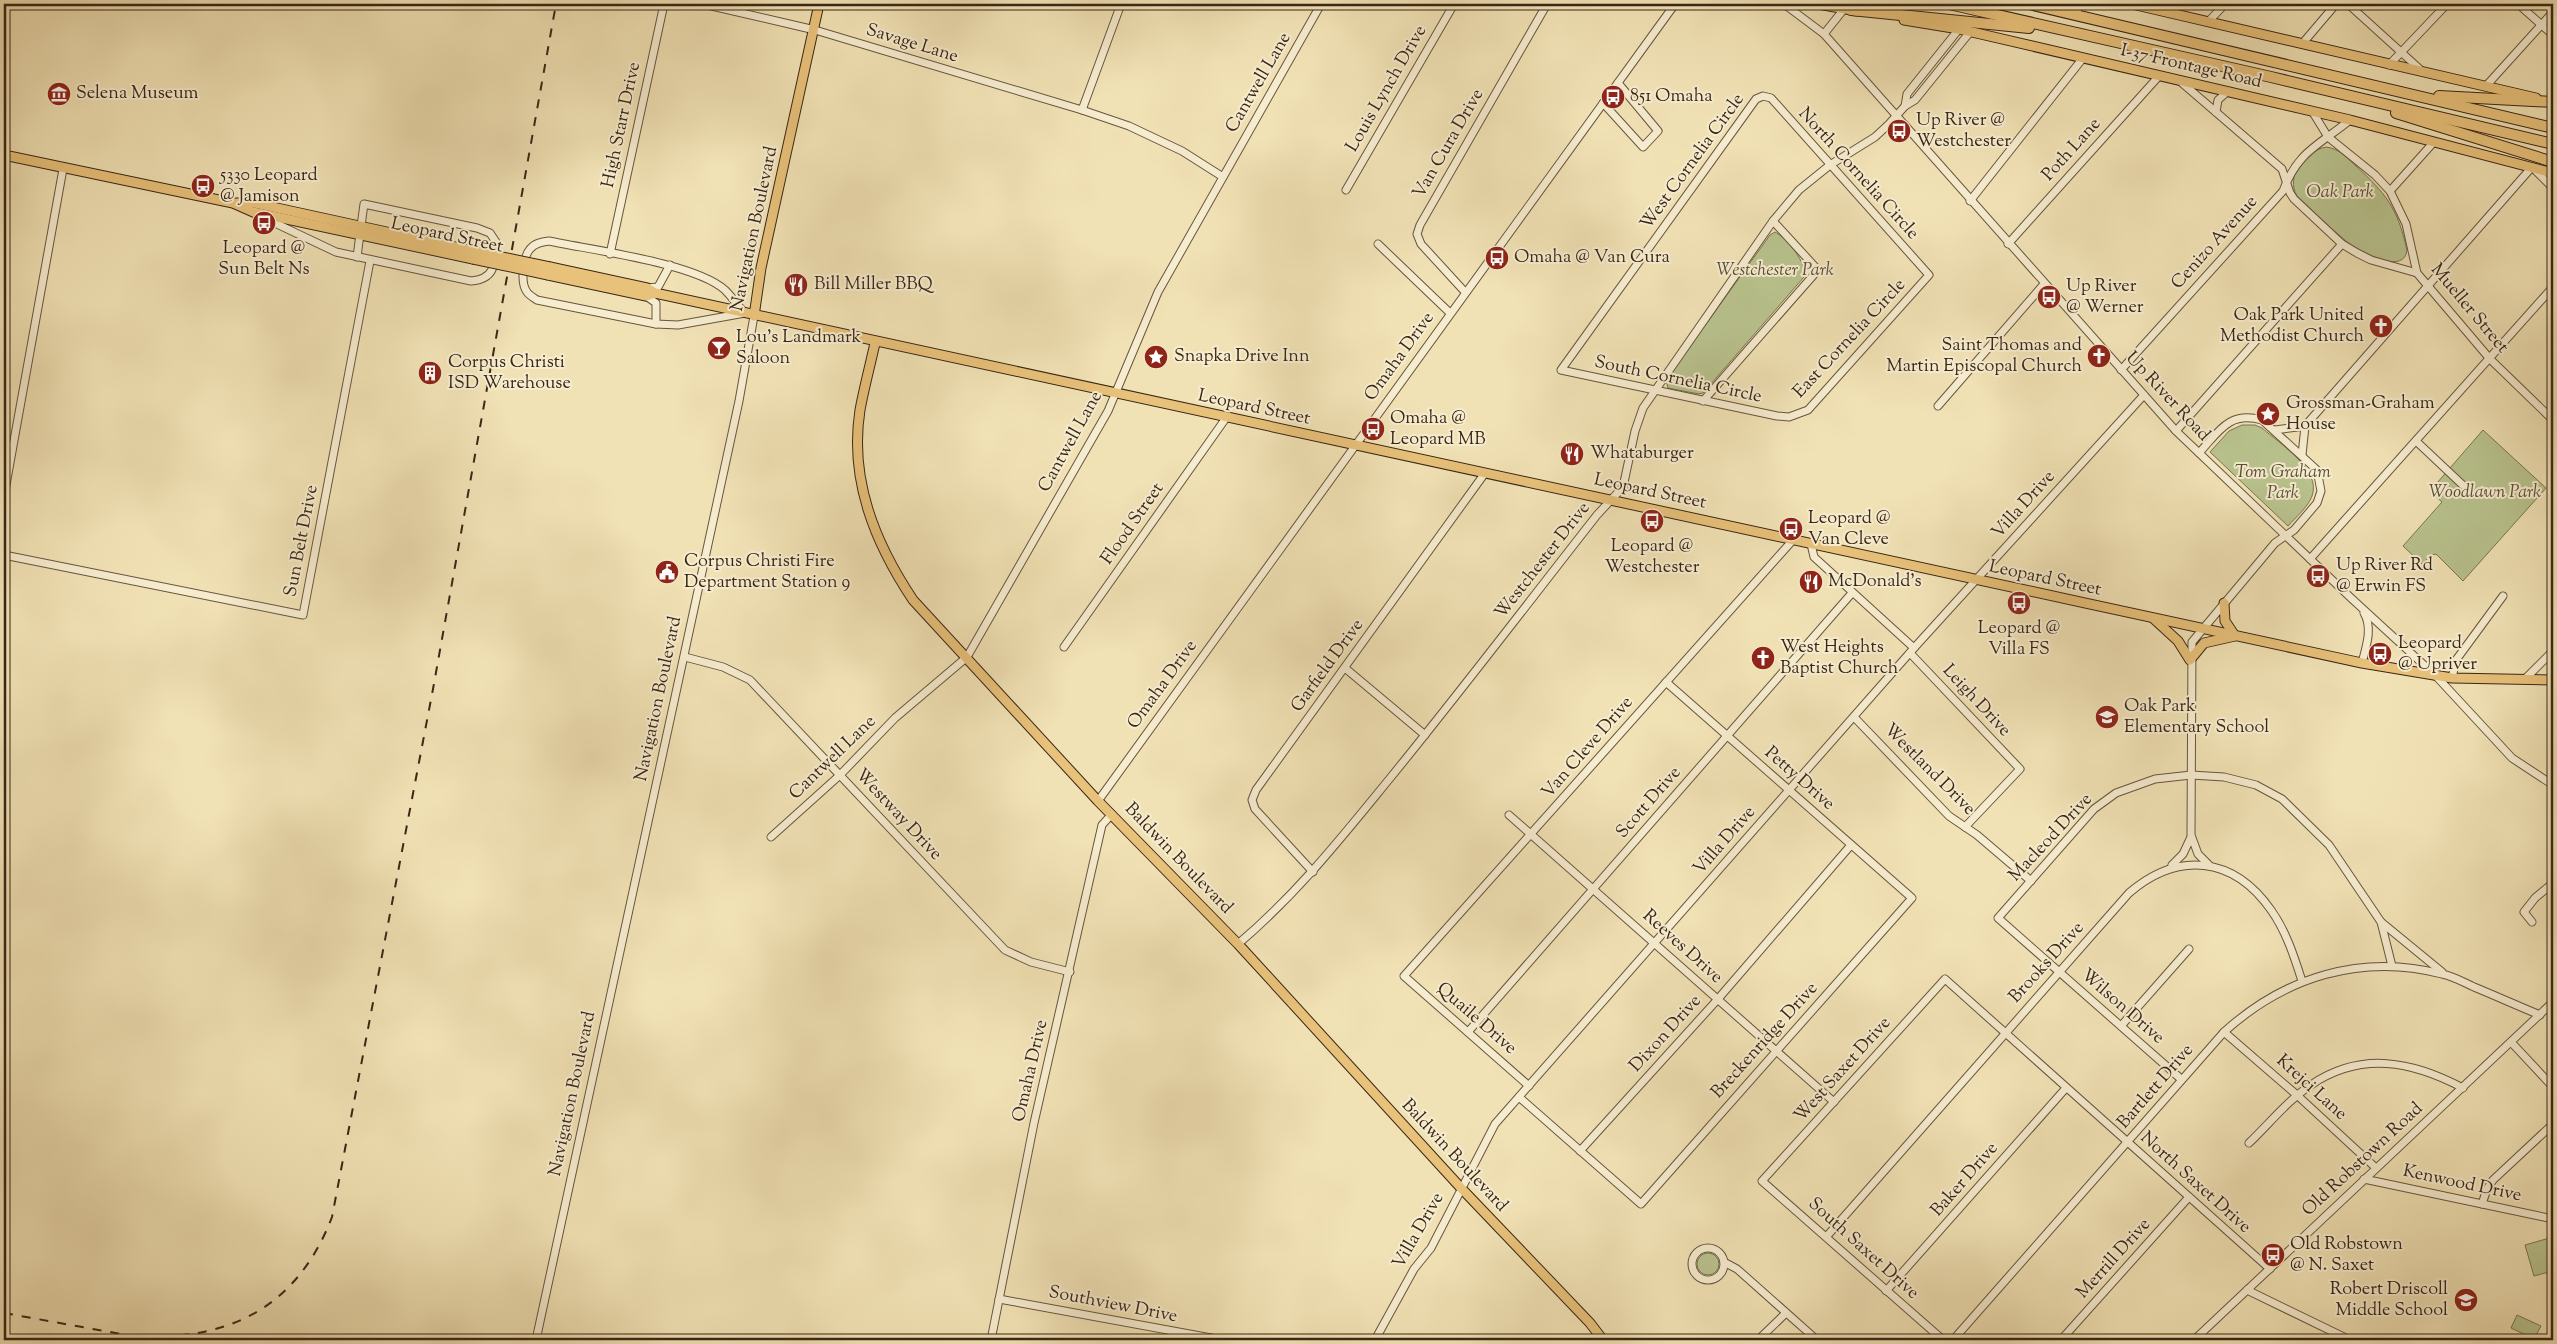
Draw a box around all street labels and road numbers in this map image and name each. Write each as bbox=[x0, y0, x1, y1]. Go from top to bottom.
street label: Savage Lane bbox=[863, 18, 961, 70]
street label: Louis Lynch Drive bbox=[1340, 21, 1434, 157]
street label: Cantwell Lane bbox=[1220, 28, 1298, 138]
street label: I-37 Frontage Road bbox=[2118, 38, 2264, 96]
street label: High Starr Drive bbox=[596, 60, 648, 190]
street label: Van Cura Drive bbox=[1407, 84, 1491, 204]
street label: West Cornelia Circle bbox=[1635, 89, 1751, 235]
street label: North Cornelia Circle bbox=[1791, 102, 1925, 246]
street label: Poth Lane bbox=[2036, 112, 2108, 188]
street label: Navigation Boulevard bbox=[725, 144, 785, 314]
street label: Cenizo Avenue bbox=[2166, 190, 2264, 296]
street label: Leopard Street bbox=[388, 211, 506, 261]
street label: Mueller Street bbox=[2424, 258, 2514, 360]
street label: East Cornelia Circle bbox=[1788, 273, 1912, 405]
street label: Omaha Drive bbox=[1359, 307, 1441, 407]
street label: Up River Road bbox=[2118, 346, 2216, 448]
street label: South Cornelia Circle bbox=[1592, 350, 1764, 410]
street label: Leopard Street bbox=[1195, 383, 1313, 433]
street label: Cantwell Lane bbox=[1032, 387, 1110, 497]
street label: Villa Drive bbox=[1986, 465, 2062, 545]
street label: Leopard Street bbox=[1591, 467, 1709, 517]
street label: Flood Street bbox=[1095, 478, 1171, 570]
street label: Sun Belt Drive bbox=[278, 483, 326, 599]
street label: Westchester Drive bbox=[1489, 497, 1597, 625]
street label: Leopard Street bbox=[1986, 554, 2104, 604]
street label: Navigation Boulevard bbox=[629, 614, 689, 784]
street label: Garfield Drive bbox=[1285, 614, 1371, 718]
street label: Omaha Drive bbox=[1122, 635, 1204, 735]
street label: Leigh Drive bbox=[1936, 659, 2016, 743]
street label: Van Cleve Drive bbox=[1536, 691, 1640, 805]
street label: Cantwell Lane bbox=[784, 710, 882, 806]
street label: Westland Drive bbox=[1877, 718, 1981, 822]
street label: Petty Drive bbox=[1758, 741, 1840, 817]
street label: Scott Drive bbox=[1610, 761, 1688, 845]
street label: Westway Drive bbox=[848, 763, 948, 867]
street label: Macleod Drive bbox=[2003, 788, 2099, 888]
street label: Baldwin Boulevard bbox=[1118, 797, 1238, 921]
street label: Villa Drive bbox=[1688, 801, 1762, 881]
street label: Reeves Drive bbox=[1636, 904, 1728, 990]
street label: Brooks Drive bbox=[2003, 917, 2091, 1009]
street label: Wilson Drive bbox=[2074, 963, 2170, 1051]
street label: Quaile Drive bbox=[1430, 977, 1522, 1061]
street label: Breckenridge Drive bbox=[1706, 977, 1824, 1105]
street label: Dixon Drive bbox=[1624, 989, 1708, 1079]
street label: Navigation Boulevard bbox=[543, 1009, 603, 1179]
street label: West Saxet Drive bbox=[1789, 1012, 1897, 1128]
street label: Omaha Drive bbox=[1007, 1017, 1055, 1125]
street label: Bartlett Drive bbox=[2112, 1039, 2200, 1135]
street label: Krejci Lane bbox=[2270, 1049, 2352, 1127]
street label: Baldwin Boulevard bbox=[1395, 1094, 1513, 1218]
street label: Old Robstown Road bbox=[2297, 1097, 2429, 1223]
street label: North Saxet Drive bbox=[2134, 1126, 2256, 1240]
street label: Baker Drive bbox=[1925, 1137, 2005, 1223]
street label: Kenwood Drive bbox=[2400, 1159, 2524, 1209]
street label: Villa Drive bbox=[1387, 1188, 1451, 1274]
street label: South Saxet Drive bbox=[1802, 1192, 1924, 1306]
street label: Merrill Drive bbox=[2071, 1213, 2157, 1305]
street label: Southview Drive bbox=[1046, 1280, 1180, 1330]

